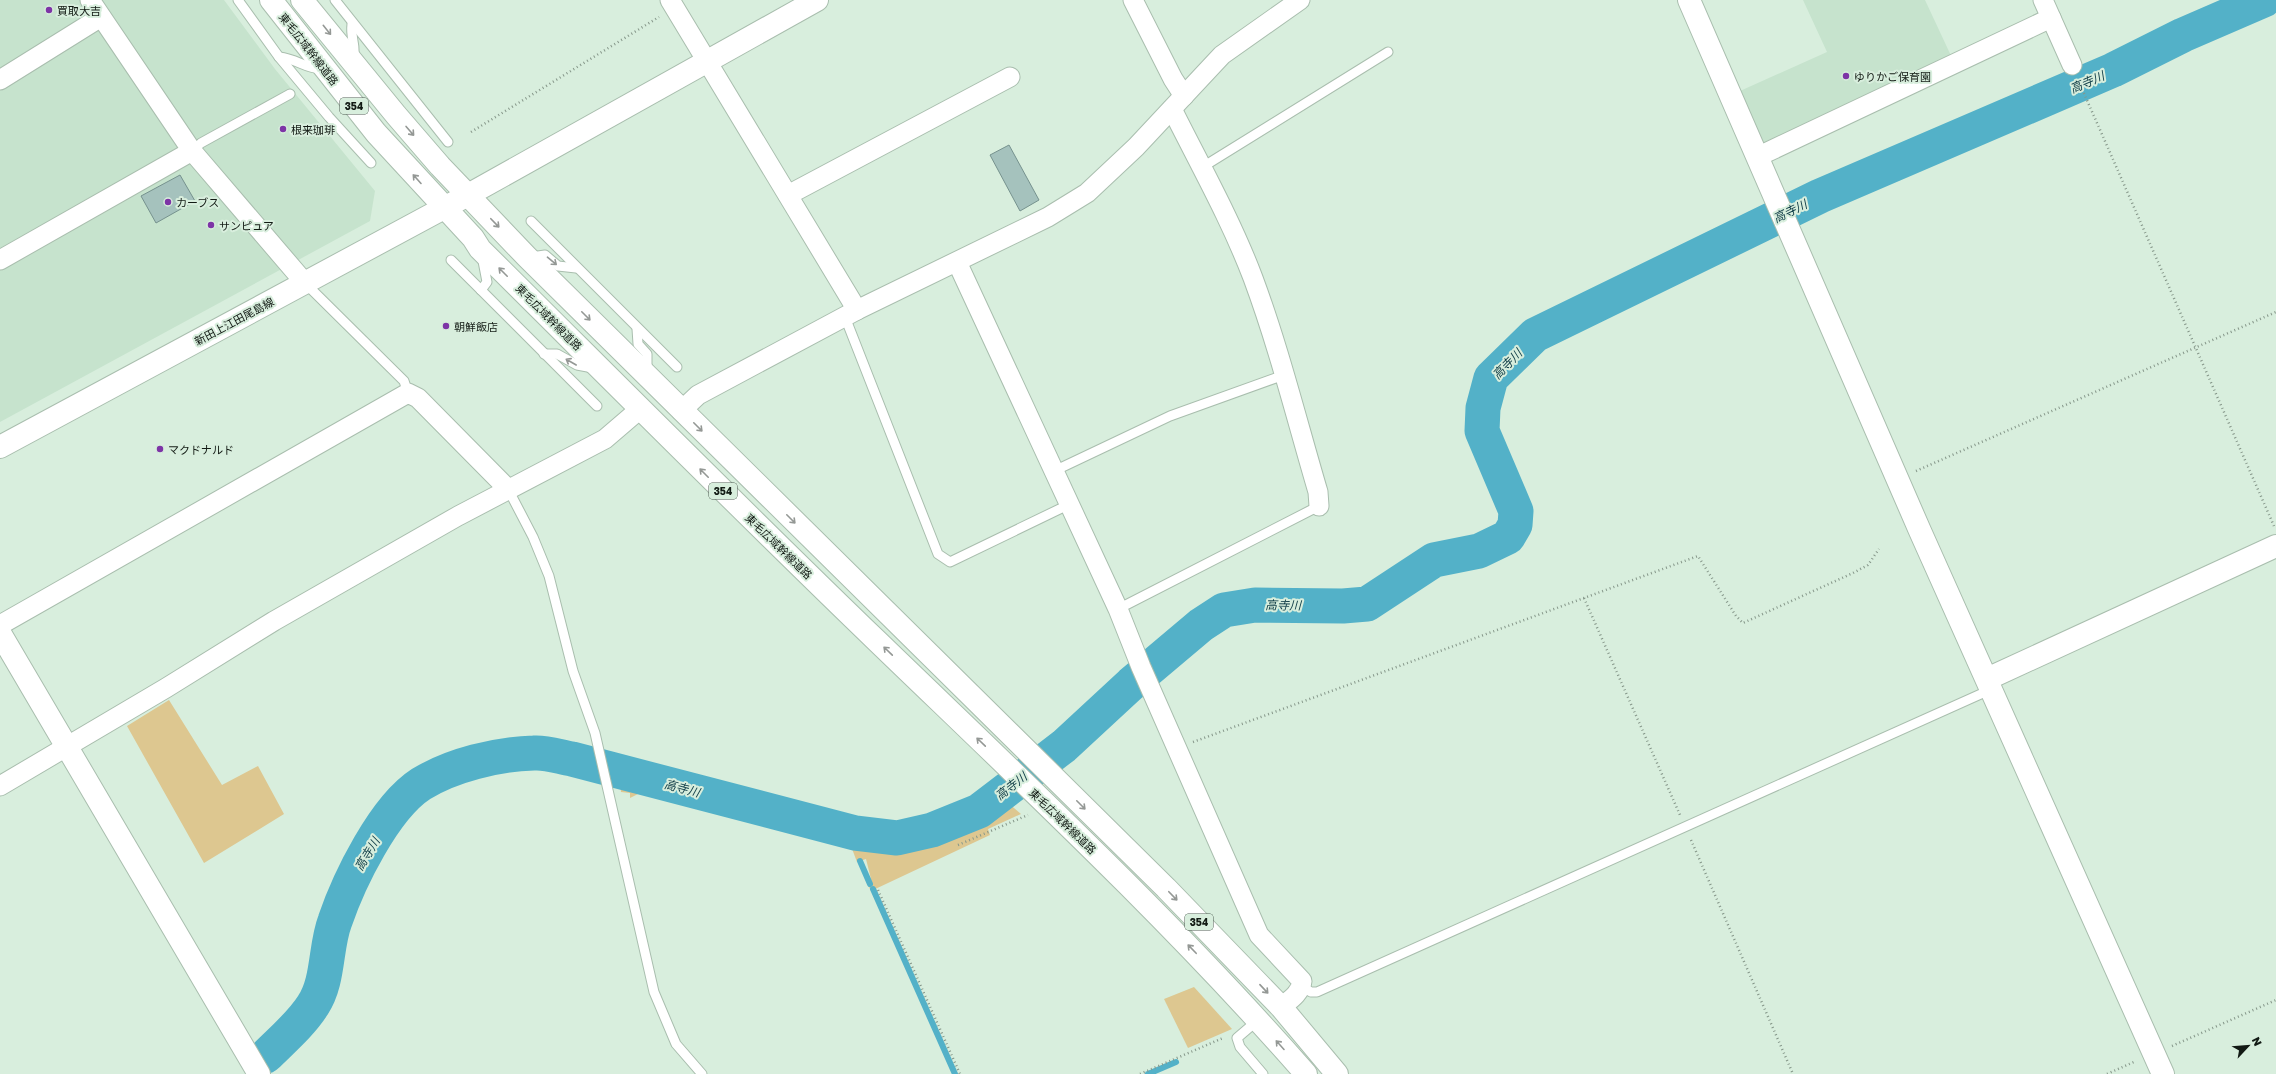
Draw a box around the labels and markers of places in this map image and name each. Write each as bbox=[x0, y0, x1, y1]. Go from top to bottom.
place label: 買取大吉 bbox=[57, 4, 101, 17]
marker: 買取大吉 bbox=[44, 5, 54, 15]
place label: ゆりかご保育園 bbox=[1854, 70, 1931, 83]
marker: ゆりかご保育園 bbox=[1841, 71, 1851, 81]
place label: 根来珈琲 bbox=[291, 123, 335, 136]
marker: 根来珈琲 bbox=[278, 124, 288, 134]
place label: カーブス bbox=[176, 196, 219, 209]
marker: カーブス bbox=[163, 197, 173, 207]
place label: サンピュア bbox=[219, 219, 274, 232]
marker: サンピュア bbox=[206, 220, 216, 230]
place label: 朝鮮飯店 bbox=[454, 320, 498, 333]
marker: 朝鮮飯店 bbox=[441, 321, 451, 331]
place label: マクドナルド bbox=[168, 443, 234, 456]
marker: マクドナルド bbox=[155, 444, 165, 454]

